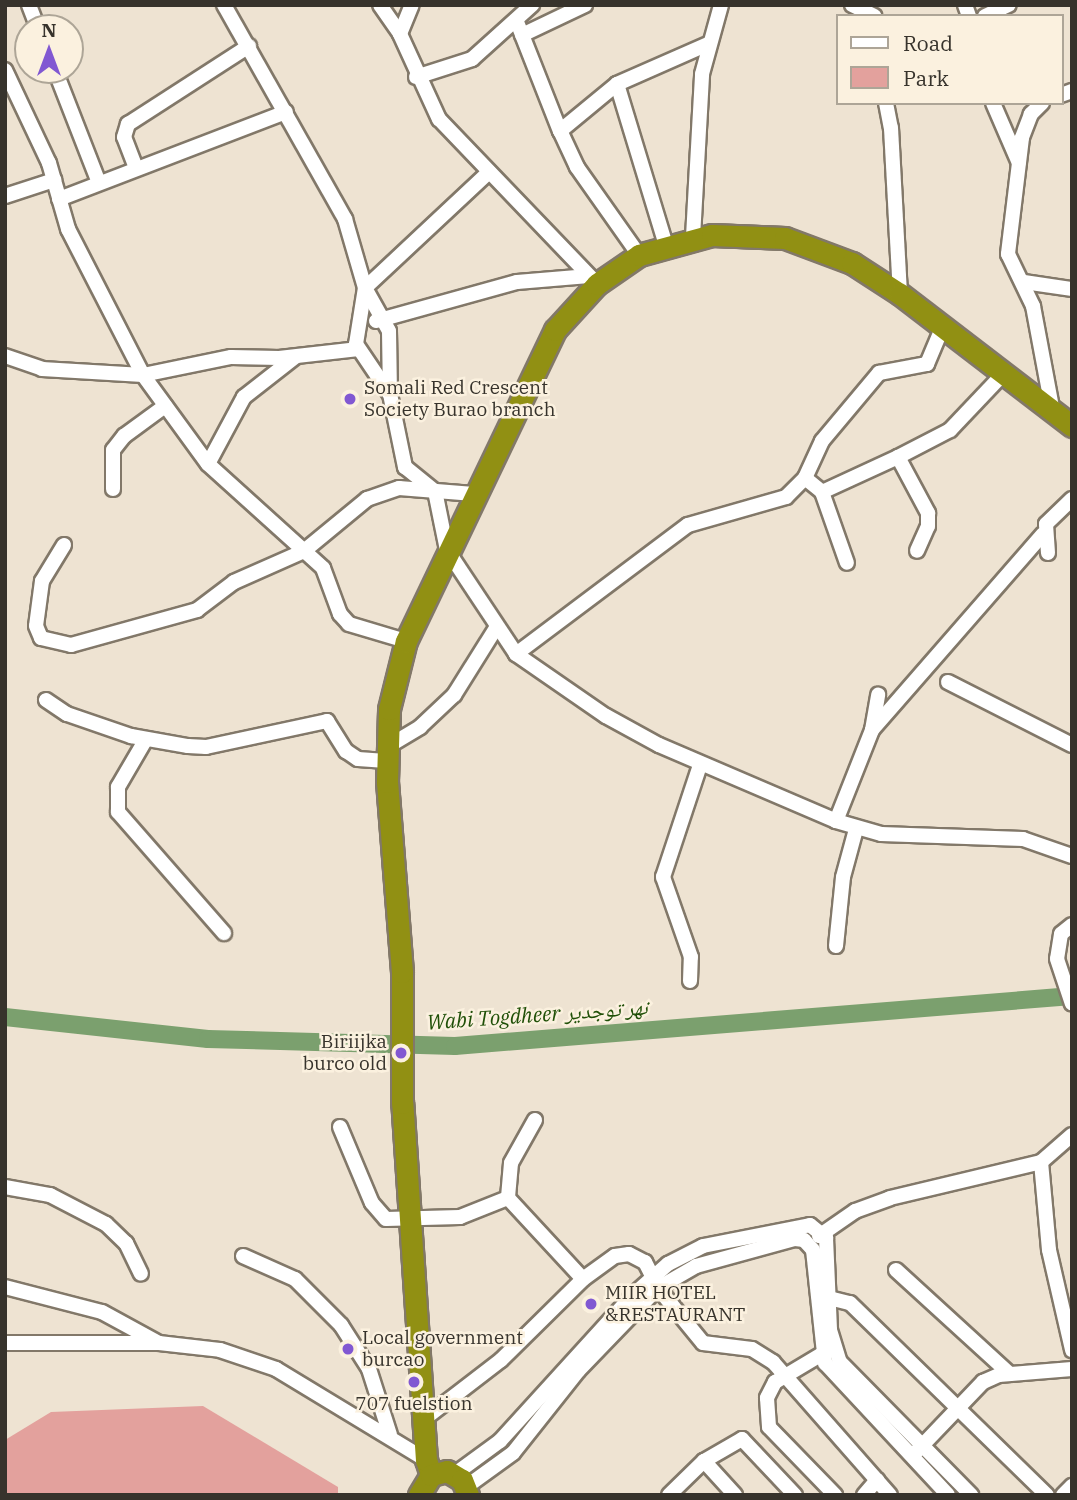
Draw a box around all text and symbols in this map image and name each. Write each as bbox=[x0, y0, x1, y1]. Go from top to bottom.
north arrow bbox=[14, 14, 84, 84]
legend bbox=[836, 14, 1063, 105]
text: N bbox=[41, 18, 57, 42]
text: Road bbox=[903, 29, 953, 57]
text: Park bbox=[903, 64, 949, 92]
place label: Somali Red Crescent Society Burao branch bbox=[364, 377, 555, 421]
marker: Somali Red Crescent Society Burao branch bbox=[342, 391, 358, 407]
water label: Wabi Togdheer نهر توجدير bbox=[426, 994, 648, 1034]
place label: Biriijka burco old bbox=[303, 1031, 387, 1075]
marker: Biriijka burco old bbox=[393, 1045, 409, 1061]
place label: MIIR HOTEL &RESTAURANT bbox=[605, 1282, 745, 1326]
marker: MIIR HOTEL &RESTAURANT bbox=[583, 1296, 599, 1312]
place label: Local government burcao bbox=[362, 1327, 523, 1371]
marker: Local government burcao bbox=[340, 1341, 356, 1357]
marker: 707 fuelstion bbox=[406, 1374, 422, 1390]
place label: 707 fuelstion bbox=[355, 1393, 473, 1415]

